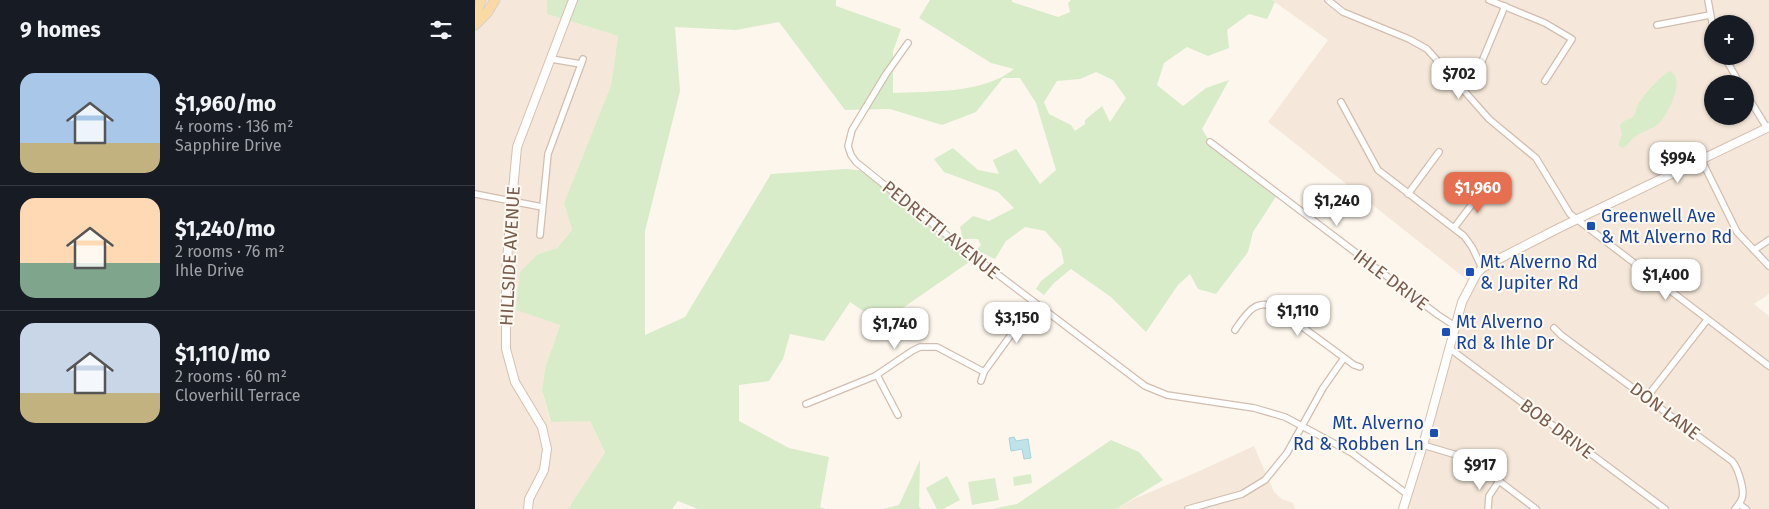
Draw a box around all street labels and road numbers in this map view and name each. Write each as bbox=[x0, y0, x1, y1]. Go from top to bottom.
street label: PEDRETTI AVENUE bbox=[878, 176, 1004, 284]
street label: HILLSIDE AVENUE bbox=[495, 186, 525, 326]
street label: IHLE DRIVE bbox=[1349, 245, 1433, 315]
street label: DON LANE bbox=[1626, 377, 1704, 445]
street label: BOB DRIVE bbox=[1516, 394, 1598, 464]

